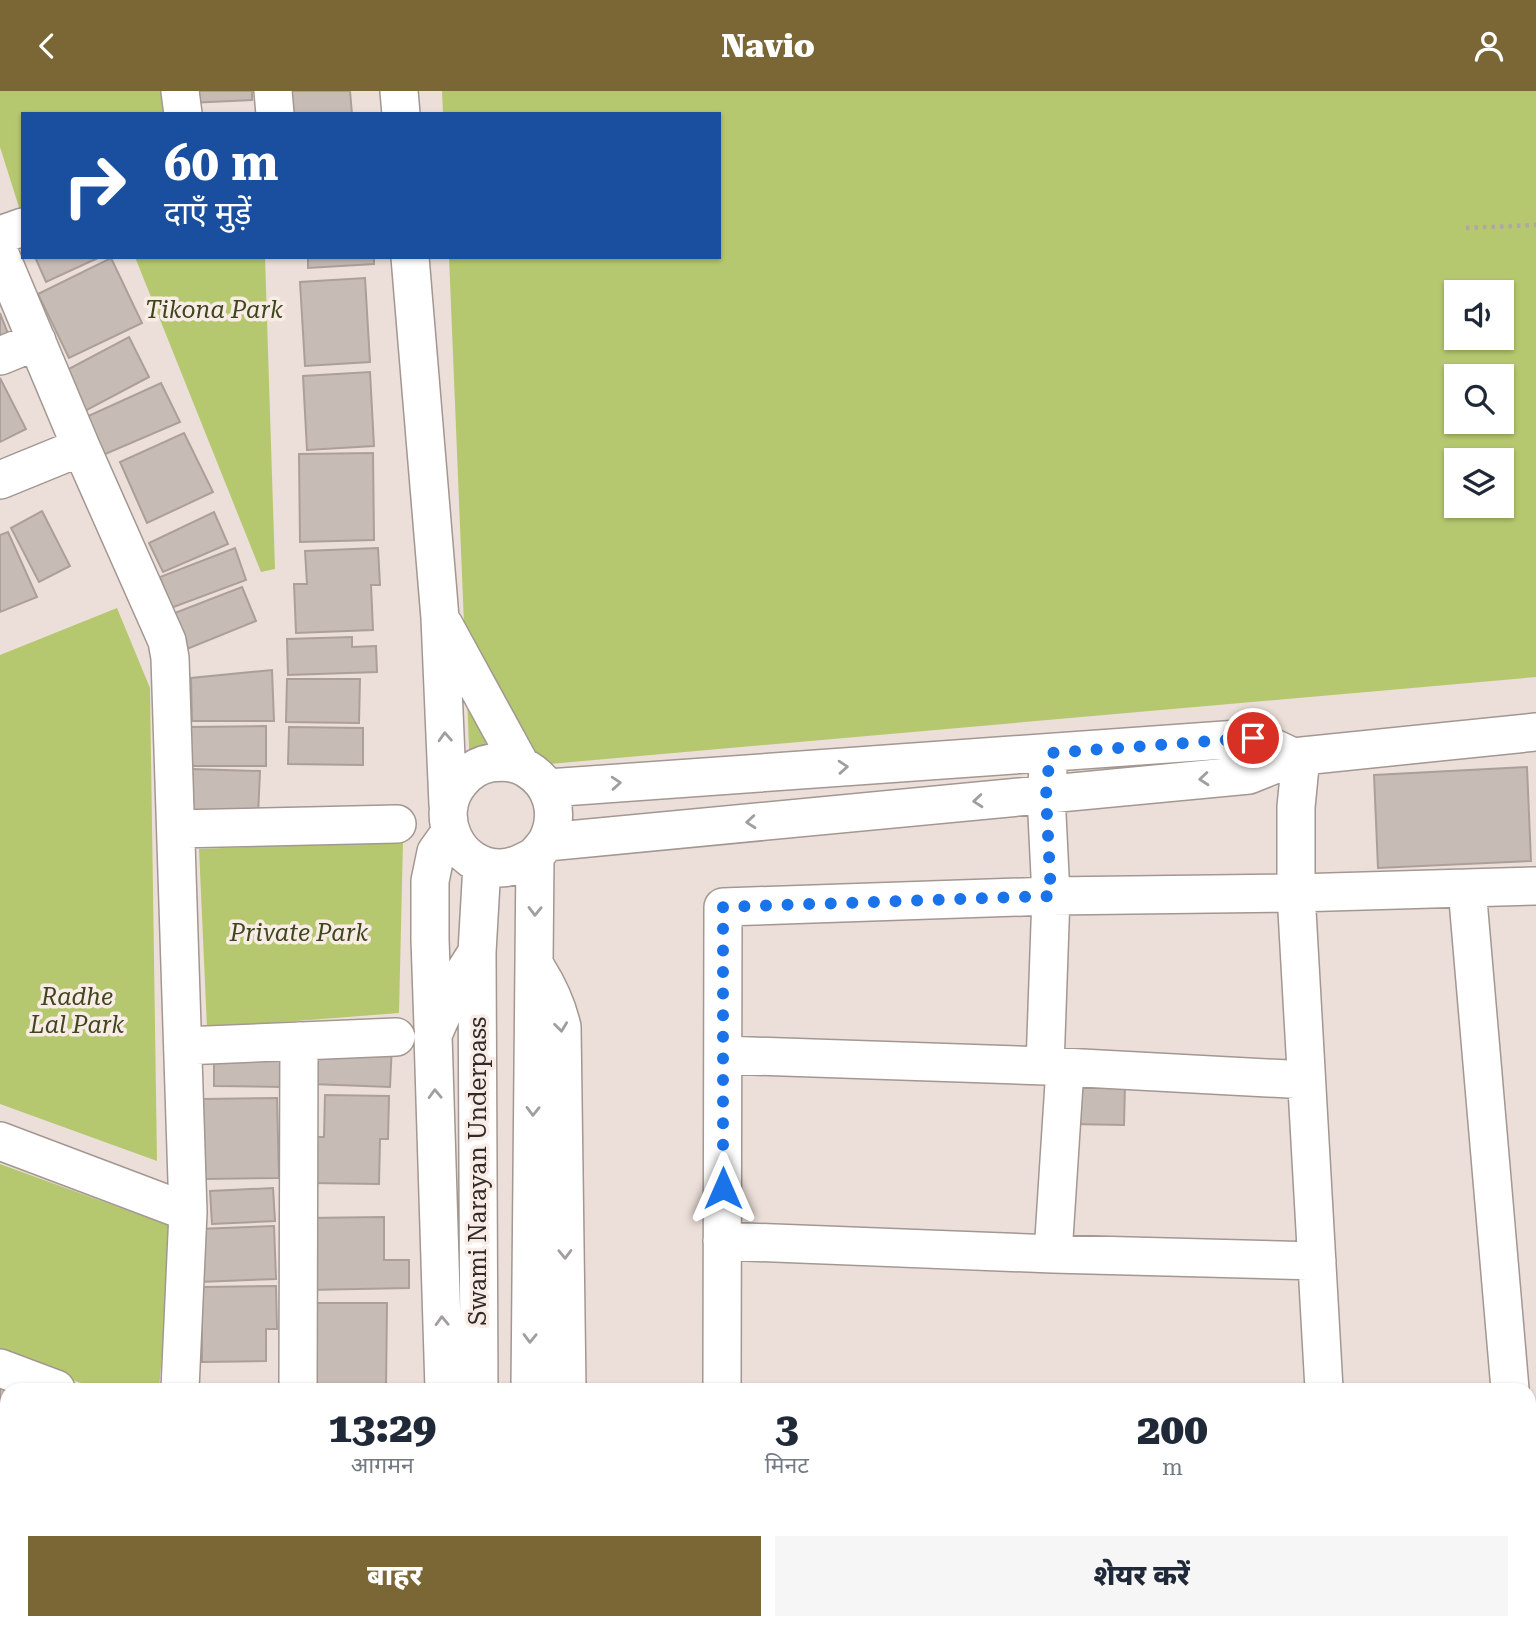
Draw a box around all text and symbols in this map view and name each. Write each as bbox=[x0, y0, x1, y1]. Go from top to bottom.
icon: back bbox=[28, 27, 66, 65]
text: Navio bbox=[721, 27, 815, 65]
icon: person bbox=[1470, 27, 1508, 65]
text: 60 m bbox=[164, 135, 279, 192]
icon: right bbox=[49, 140, 140, 231]
text: दाएँ मुड़ें bbox=[164, 194, 251, 232]
map controls bbox=[1444, 280, 1514, 518]
button: sound bbox=[1444, 280, 1514, 350]
park label: Tikona Park bbox=[145, 296, 283, 324]
button: search bbox=[1444, 364, 1514, 434]
button: layers bbox=[1444, 448, 1514, 518]
pin bbox=[1223, 708, 1283, 768]
icon: arrive bbox=[1234, 719, 1272, 757]
one-way arrow bbox=[438, 731, 453, 742]
one-way arrow bbox=[837, 760, 848, 775]
one-way arrow bbox=[1199, 772, 1210, 787]
one-way arrow bbox=[611, 776, 622, 791]
one-way arrow bbox=[972, 793, 983, 808]
one-way arrow bbox=[746, 814, 757, 829]
one-way arrow bbox=[527, 905, 542, 916]
park label: Private Park bbox=[229, 919, 368, 947]
park label: Radhe Lal Park bbox=[29, 983, 124, 1039]
street label: Swami Narayan Underpass bbox=[464, 1016, 492, 1326]
one-way arrow bbox=[553, 1021, 568, 1033]
one-way arrow bbox=[427, 1088, 442, 1099]
one-way arrow bbox=[525, 1106, 540, 1117]
position arrow bbox=[686, 1151, 760, 1225]
one-way arrow bbox=[557, 1250, 573, 1260]
one-way arrow bbox=[434, 1316, 450, 1326]
one-way arrow bbox=[522, 1334, 538, 1344]
text: 13:29 bbox=[328, 1403, 436, 1452]
text: 3 bbox=[775, 1403, 798, 1452]
text: 200 bbox=[1137, 1405, 1208, 1454]
text: आगमन bbox=[351, 1452, 414, 1479]
text: मिनट bbox=[765, 1452, 809, 1479]
text: m bbox=[1162, 1454, 1183, 1481]
button: बाहर bbox=[28, 1536, 761, 1616]
button: शेयर करें bbox=[775, 1536, 1508, 1616]

